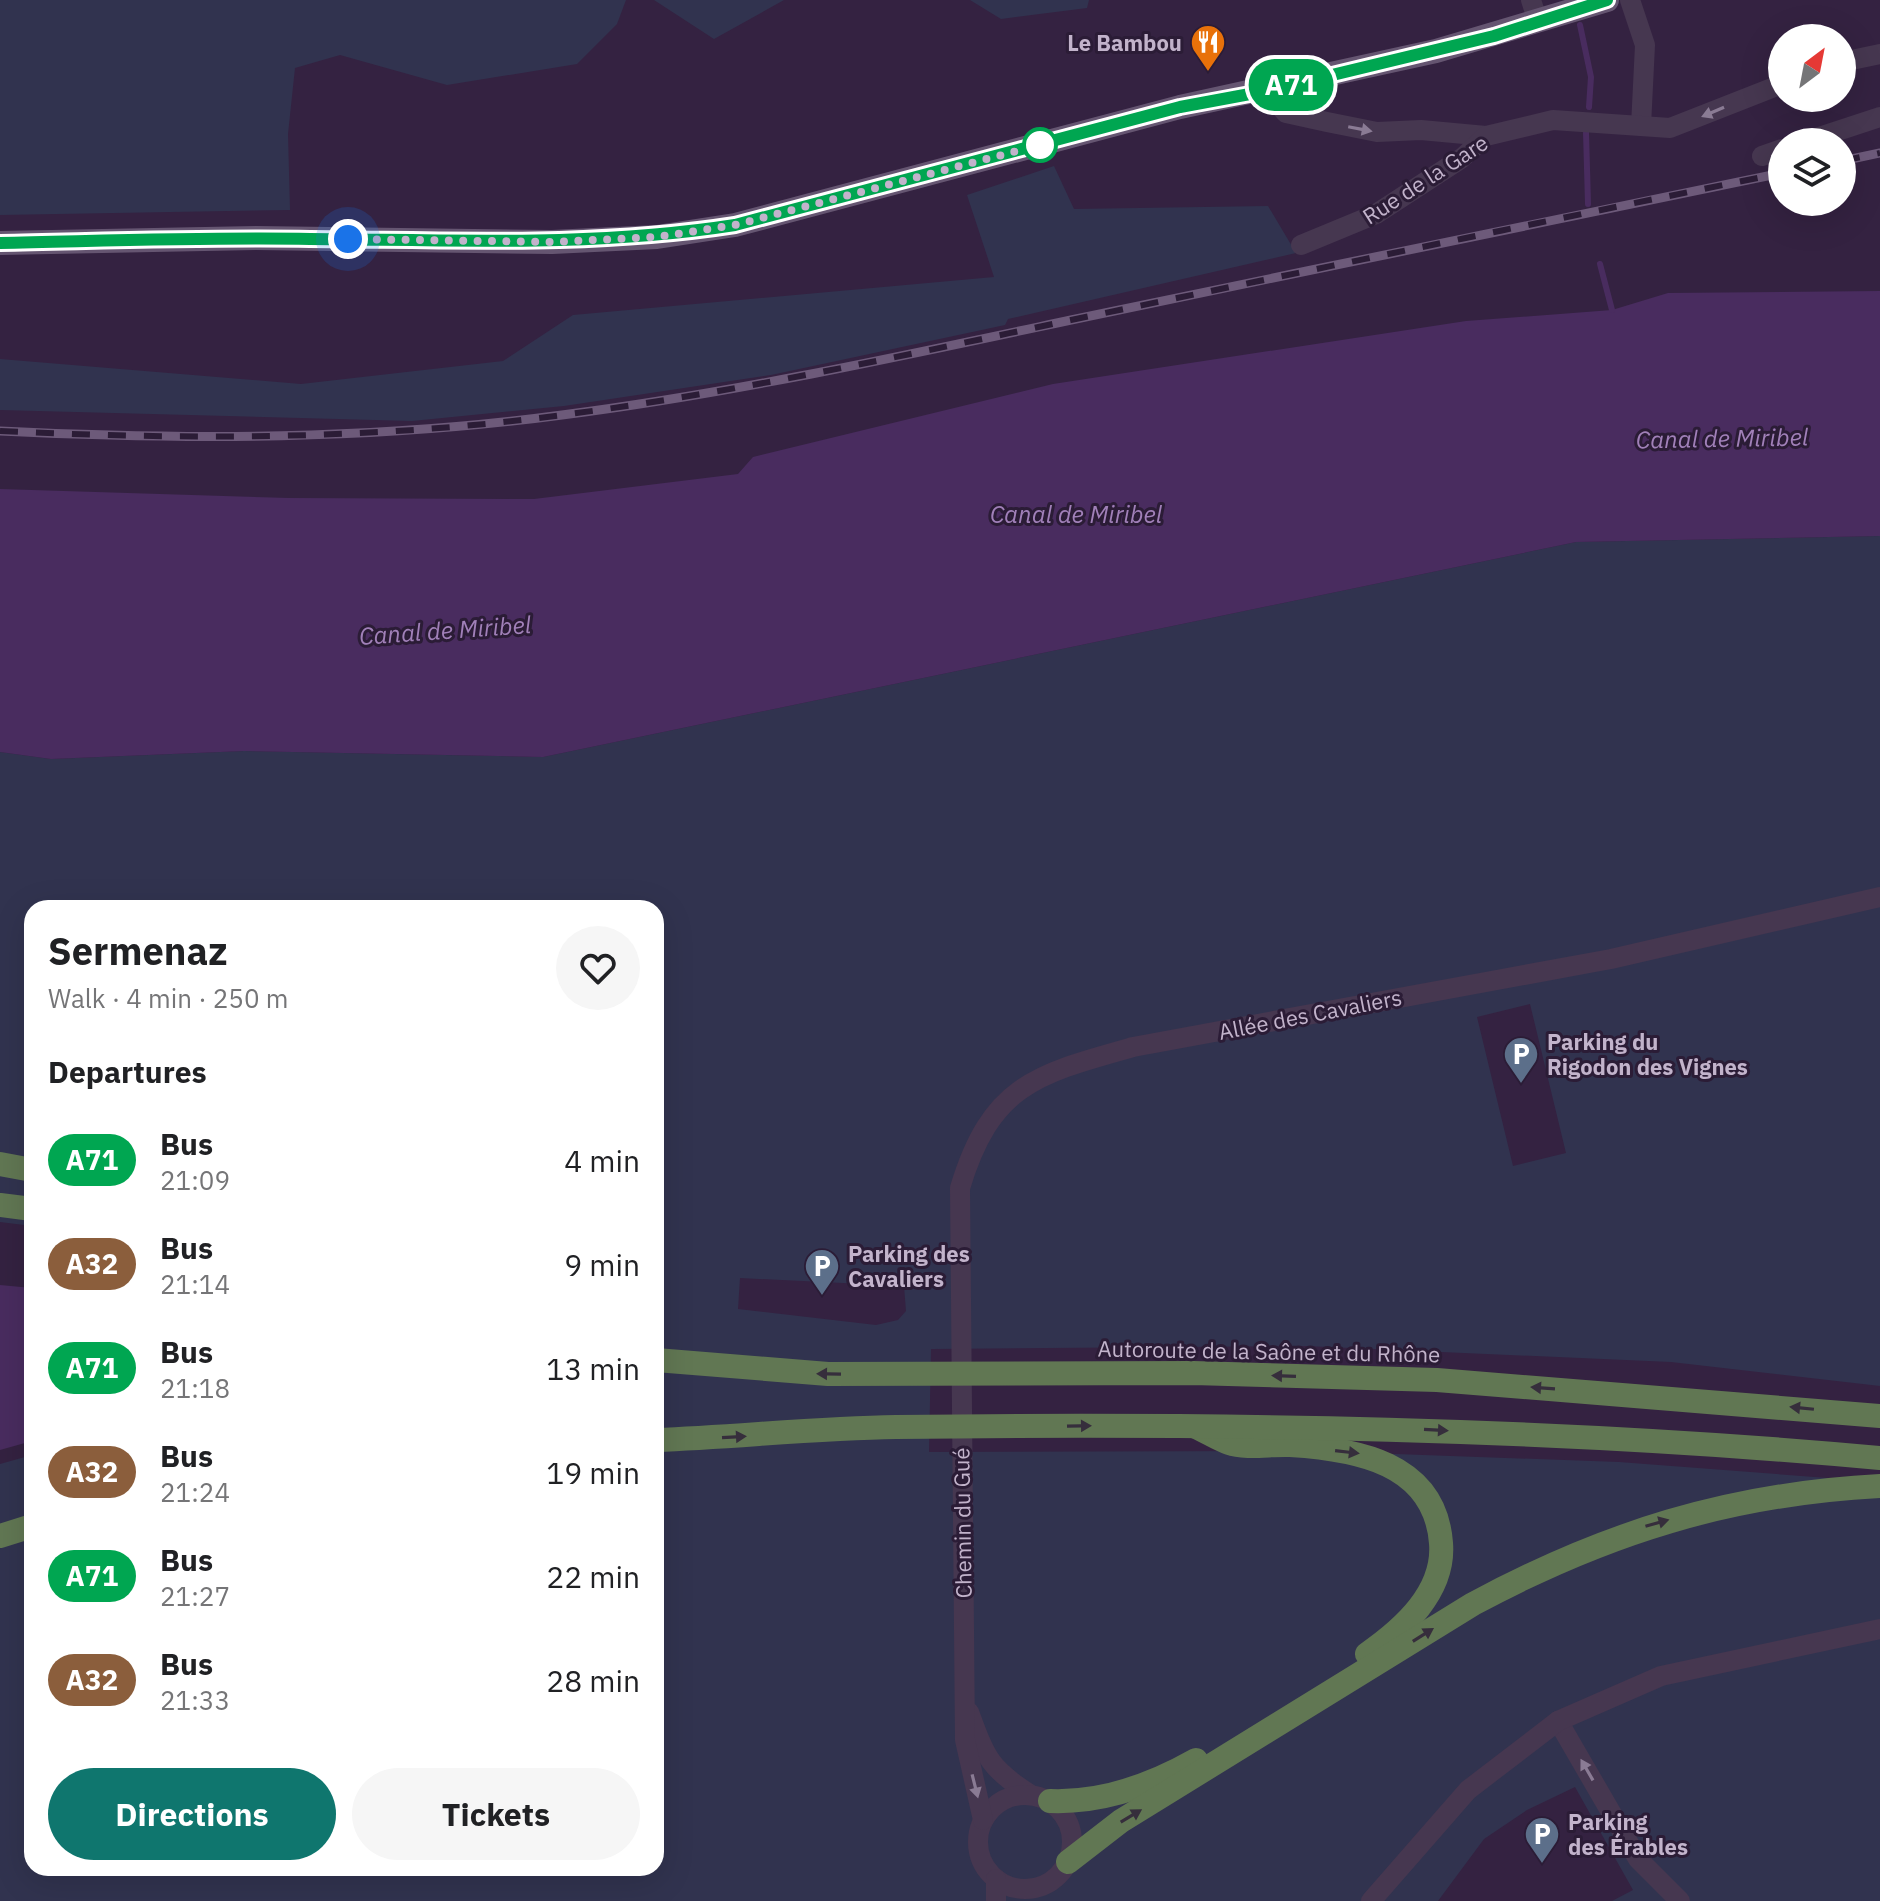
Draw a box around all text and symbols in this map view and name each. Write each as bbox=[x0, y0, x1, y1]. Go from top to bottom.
restaurant icon: Le Bambou bbox=[1189, 23, 1227, 73]
north arrow bbox=[1768, 24, 1856, 112]
map controls bbox=[1768, 24, 1856, 216]
place label: Le Bambou bbox=[1067, 28, 1182, 57]
line badge: A71 bbox=[1245, 59, 1337, 111]
text: A71 bbox=[1265, 66, 1317, 103]
one-way arrow bbox=[1701, 106, 1725, 119]
one-way arrow bbox=[1348, 123, 1373, 135]
unlabelled marker bbox=[1023, 128, 1057, 162]
street label: Rue de la Gare bbox=[1357, 128, 1493, 230]
button: layers bbox=[1768, 128, 1856, 216]
your location bbox=[328, 219, 368, 259]
water label: Canal de Miribel bbox=[1636, 420, 1809, 456]
water label: Canal de Miribel bbox=[990, 498, 1163, 530]
water label: Canal de Miribel bbox=[358, 608, 533, 652]
text: Sermenaz bbox=[48, 926, 228, 975]
button: heart bbox=[556, 926, 640, 1010]
text: Walk · 4 min · 250 m bbox=[48, 981, 288, 1015]
street label: Allée des Cavaliers bbox=[1216, 982, 1404, 1046]
place label: Parking du Rigodon des Vignes bbox=[1547, 1027, 1748, 1081]
parking icon: Parking du Rigodon des Vignes bbox=[1502, 1035, 1540, 1085]
text: Departures bbox=[48, 1052, 207, 1091]
text: Bus bbox=[160, 1124, 213, 1163]
text: A71 bbox=[66, 1141, 118, 1178]
text: 4 min bbox=[564, 1141, 640, 1180]
text: 21:09 bbox=[160, 1163, 230, 1197]
text: Bus bbox=[160, 1228, 213, 1267]
place label: Parking des Cavaliers bbox=[848, 1239, 970, 1293]
text: A32 bbox=[66, 1245, 118, 1282]
text: 9 min bbox=[564, 1245, 640, 1284]
parking icon: Parking des Cavaliers bbox=[803, 1247, 841, 1297]
text: 21:14 bbox=[160, 1267, 230, 1301]
text: Bus bbox=[160, 1332, 213, 1371]
street label: Autoroute de la Saône et du Rhône bbox=[1097, 1334, 1441, 1368]
text: A71 bbox=[66, 1349, 118, 1386]
text: 13 min bbox=[546, 1349, 640, 1388]
one-way arrow bbox=[816, 1367, 841, 1380]
one-way arrow bbox=[1271, 1369, 1296, 1382]
text: 21:18 bbox=[160, 1371, 230, 1405]
one-way arrow bbox=[1530, 1381, 1555, 1394]
one-way arrow bbox=[1789, 1401, 1814, 1414]
one-way arrow bbox=[1067, 1419, 1092, 1432]
one-way arrow bbox=[1424, 1424, 1449, 1437]
one-way arrow bbox=[722, 1430, 747, 1443]
text: Bus bbox=[160, 1436, 213, 1475]
one-way arrow bbox=[1335, 1446, 1360, 1459]
street label: Chemin du Gué bbox=[946, 1447, 978, 1599]
text: A32 bbox=[66, 1453, 118, 1490]
text: 19 min bbox=[546, 1453, 640, 1492]
text: 21:24 bbox=[160, 1475, 230, 1509]
one-way arrow bbox=[1645, 1516, 1669, 1529]
text: Bus bbox=[160, 1540, 213, 1579]
text: A71 bbox=[66, 1557, 118, 1594]
text: 22 min bbox=[546, 1557, 640, 1596]
text: 21:27 bbox=[160, 1579, 230, 1613]
one-way arrow bbox=[1412, 1629, 1434, 1643]
text: Bus bbox=[160, 1644, 213, 1683]
text: A32 bbox=[66, 1661, 118, 1698]
text: 28 min bbox=[546, 1661, 640, 1700]
text: 21:33 bbox=[160, 1683, 230, 1717]
one-way arrow bbox=[1580, 1759, 1594, 1782]
button: Directions bbox=[48, 1768, 336, 1860]
button: Tickets bbox=[352, 1768, 640, 1860]
one-way arrow bbox=[969, 1774, 981, 1799]
place label: Parking des Érables bbox=[1568, 1807, 1688, 1861]
one-way arrow bbox=[1119, 1809, 1142, 1823]
parking icon: Parking des Érables bbox=[1523, 1815, 1561, 1865]

